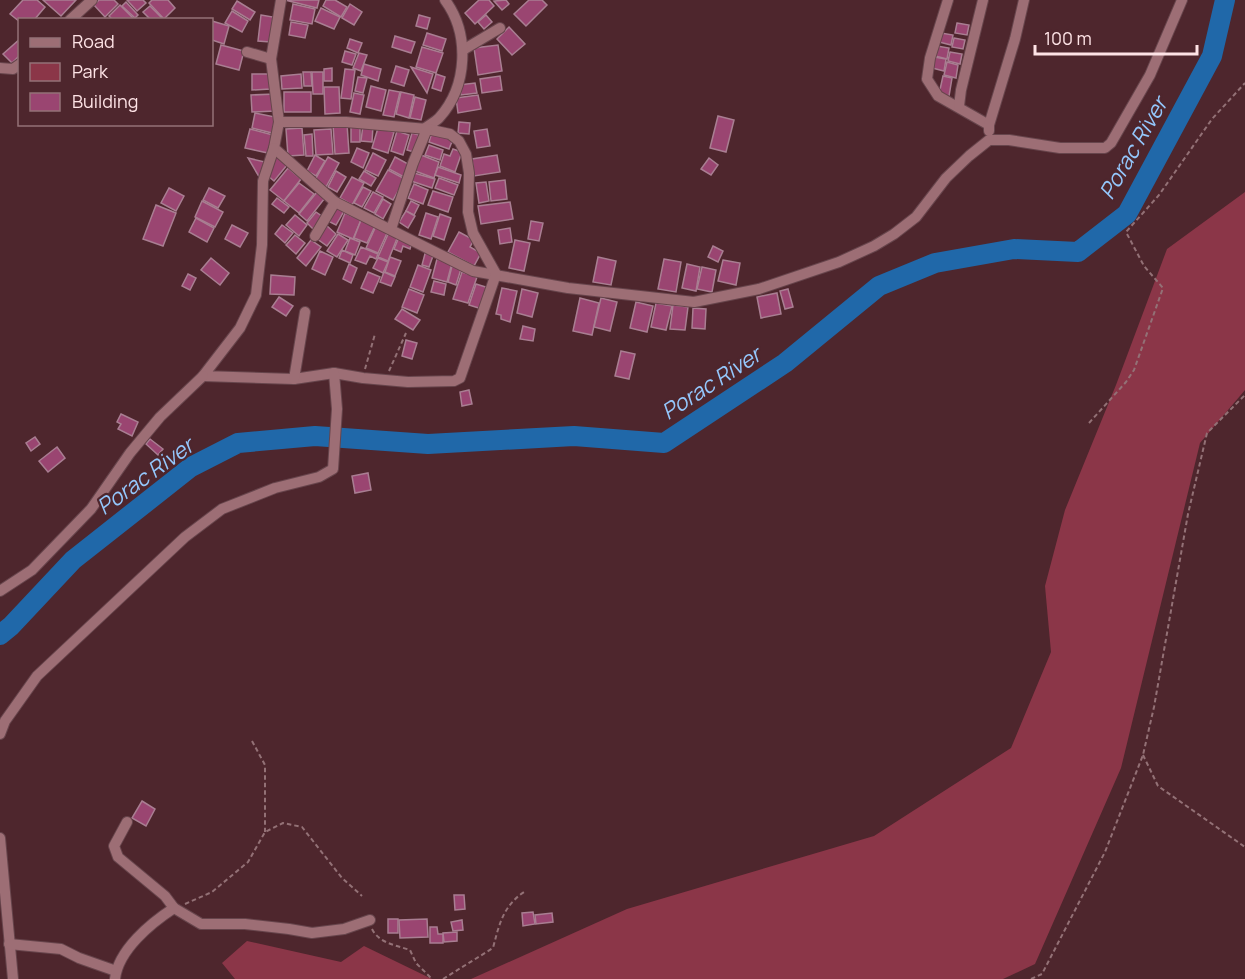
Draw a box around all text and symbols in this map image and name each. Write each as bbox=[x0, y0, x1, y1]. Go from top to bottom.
legend bbox=[18, 18, 213, 126]
scale bar bbox=[1035, 18, 1197, 56]
text: 100 m bbox=[1044, 26, 1092, 50]
text: Road bbox=[72, 29, 115, 53]
text: Park bbox=[72, 59, 109, 83]
text: Building bbox=[72, 89, 138, 113]
water label: Porac River bbox=[1092, 89, 1176, 204]
water label: Porac River bbox=[655, 338, 769, 426]
water label: Porac River bbox=[90, 429, 202, 521]

